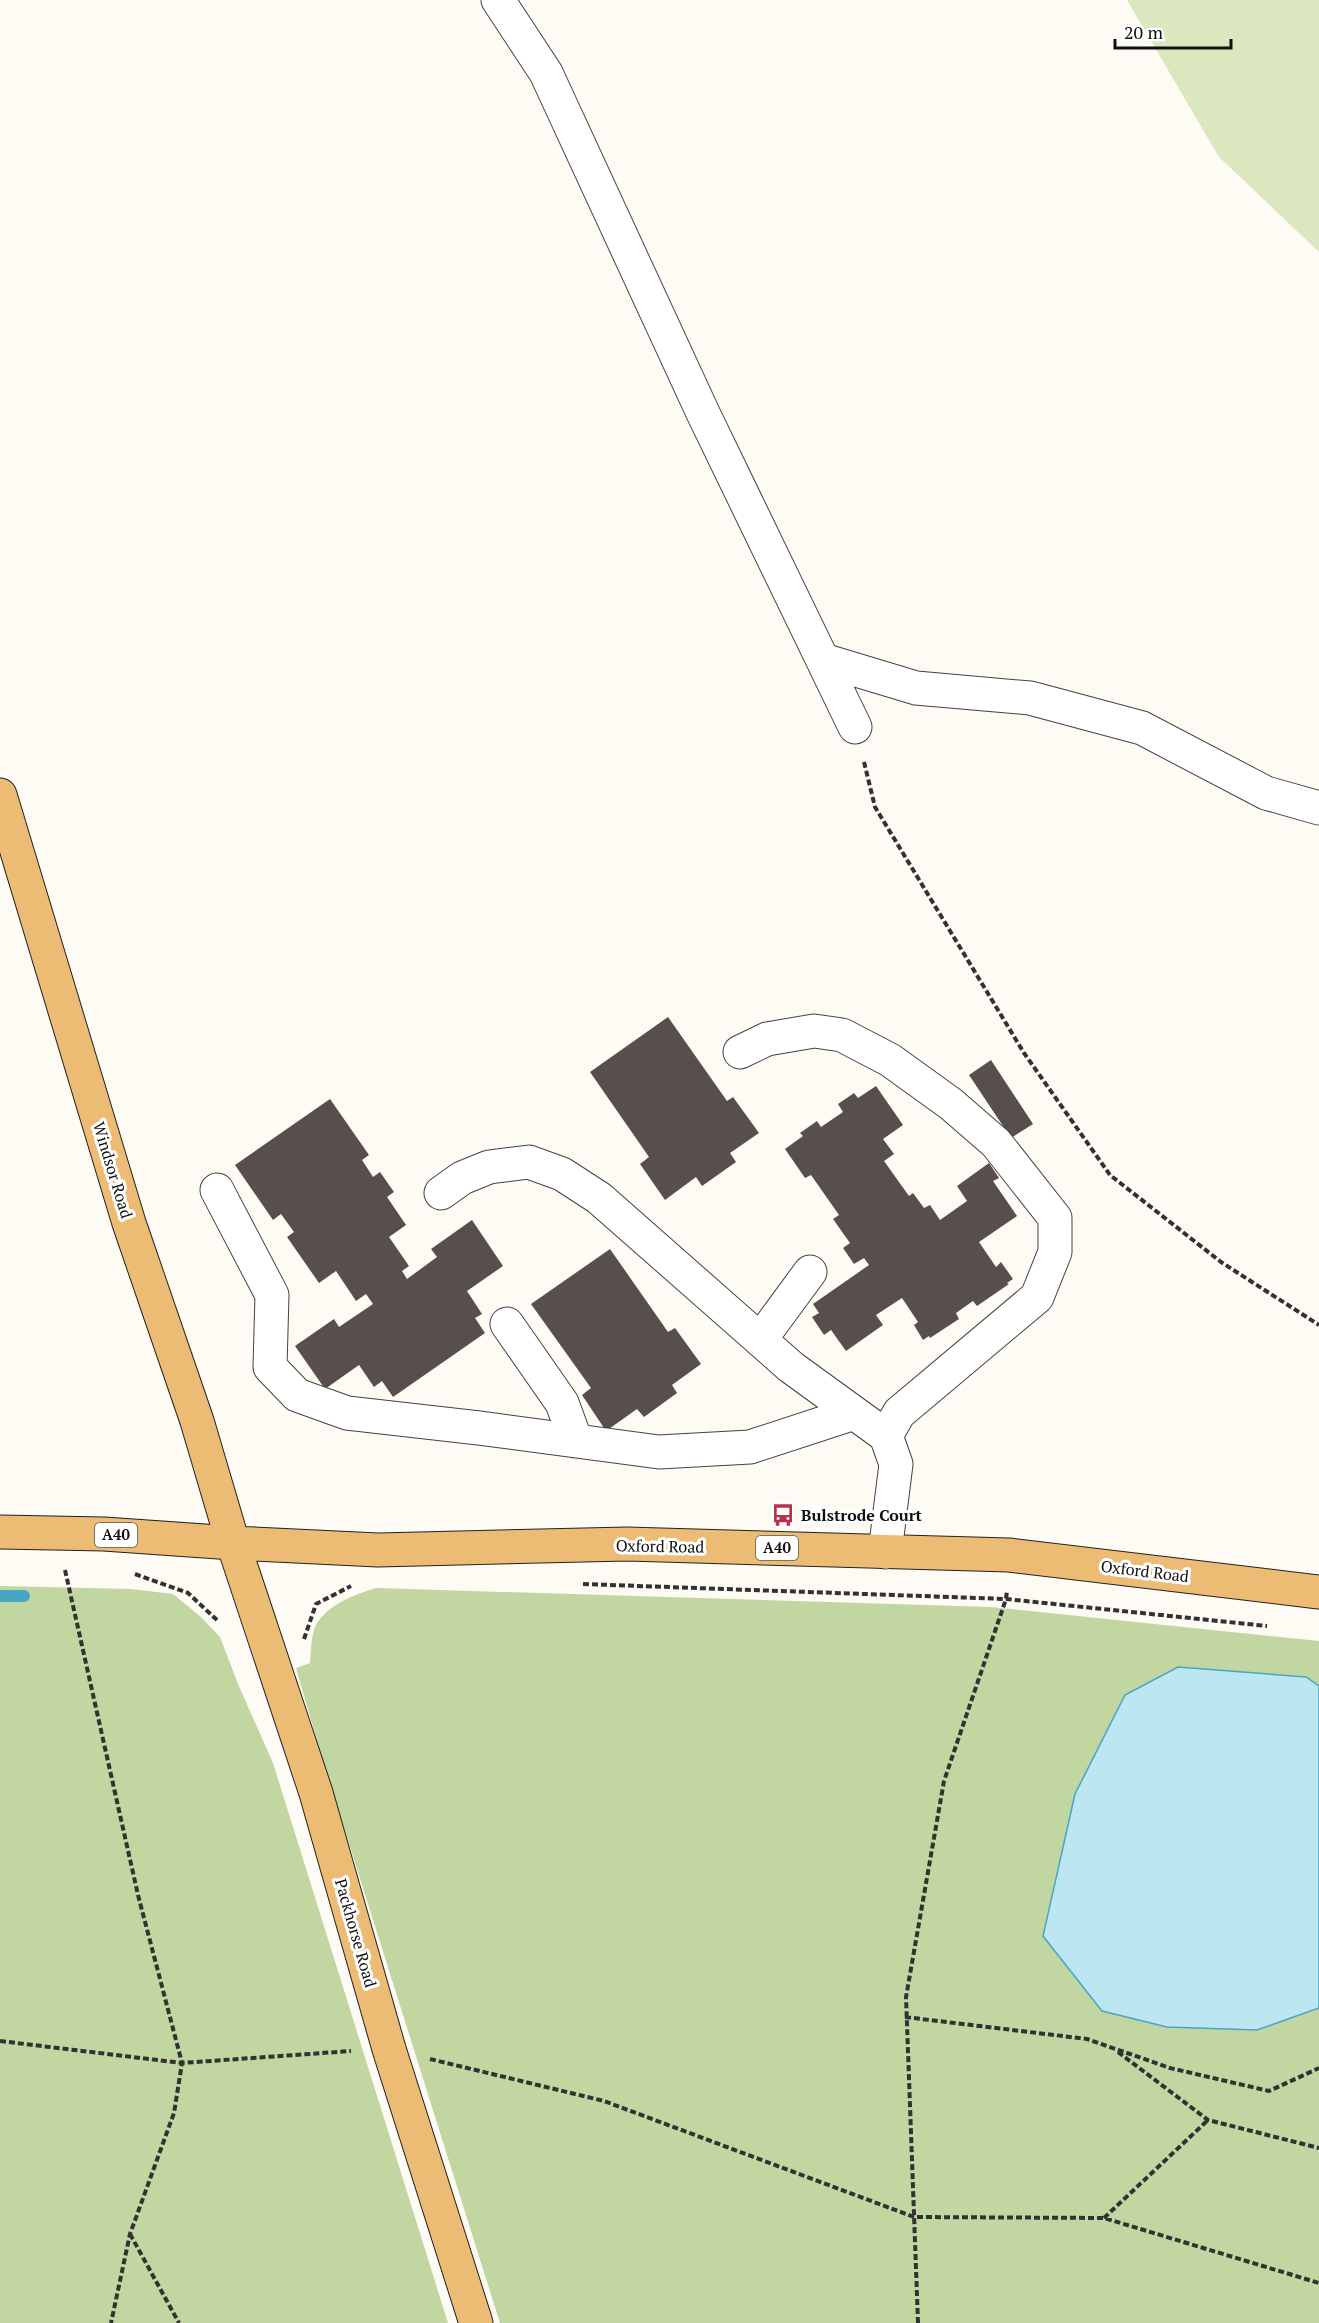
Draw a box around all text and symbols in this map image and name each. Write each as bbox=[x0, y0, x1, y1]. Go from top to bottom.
scale bar bbox=[1115, 12, 1230, 50]
text: 20 m bbox=[1124, 20, 1164, 44]
street label: Windsor Road bbox=[88, 1119, 138, 1221]
bus stop icon: Bulstrode Court bbox=[770, 1502, 796, 1528]
place label: Bulstrode Court bbox=[801, 1504, 923, 1526]
road number: A40 bbox=[95, 1523, 137, 1547]
street label: Oxford Road bbox=[616, 1534, 705, 1558]
road number: A40 bbox=[756, 1536, 798, 1560]
street label: Oxford Road bbox=[1100, 1555, 1190, 1587]
street label: Packhorse Road bbox=[330, 1876, 382, 1990]

